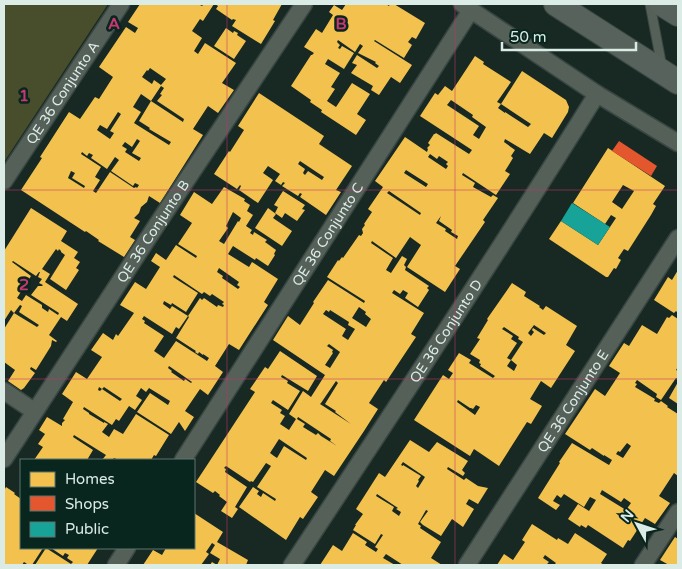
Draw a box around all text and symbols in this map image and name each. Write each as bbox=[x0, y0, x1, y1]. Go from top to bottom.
text: A bbox=[108, 14, 120, 34]
text: B bbox=[335, 14, 347, 34]
scale bar bbox=[502, 20, 636, 52]
text: 50 m bbox=[510, 28, 547, 46]
street label: QE 36 Conjunto A bbox=[22, 38, 103, 147]
text: 1 bbox=[19, 86, 29, 106]
street label: QE 36 Conjunto B bbox=[113, 177, 193, 286]
street label: QE 36 Conjunto C bbox=[288, 179, 367, 289]
text: 2 bbox=[19, 275, 29, 295]
street label: QE 36 Conjunto D bbox=[406, 276, 486, 386]
street label: QE 36 Conjunto E bbox=[533, 347, 612, 456]
legend bbox=[20, 459, 195, 549]
text: Homes bbox=[65, 470, 115, 488]
text: Shops bbox=[65, 495, 109, 513]
north arrow bbox=[612, 499, 662, 549]
text: N bbox=[617, 506, 638, 526]
text: Public bbox=[65, 520, 109, 538]

